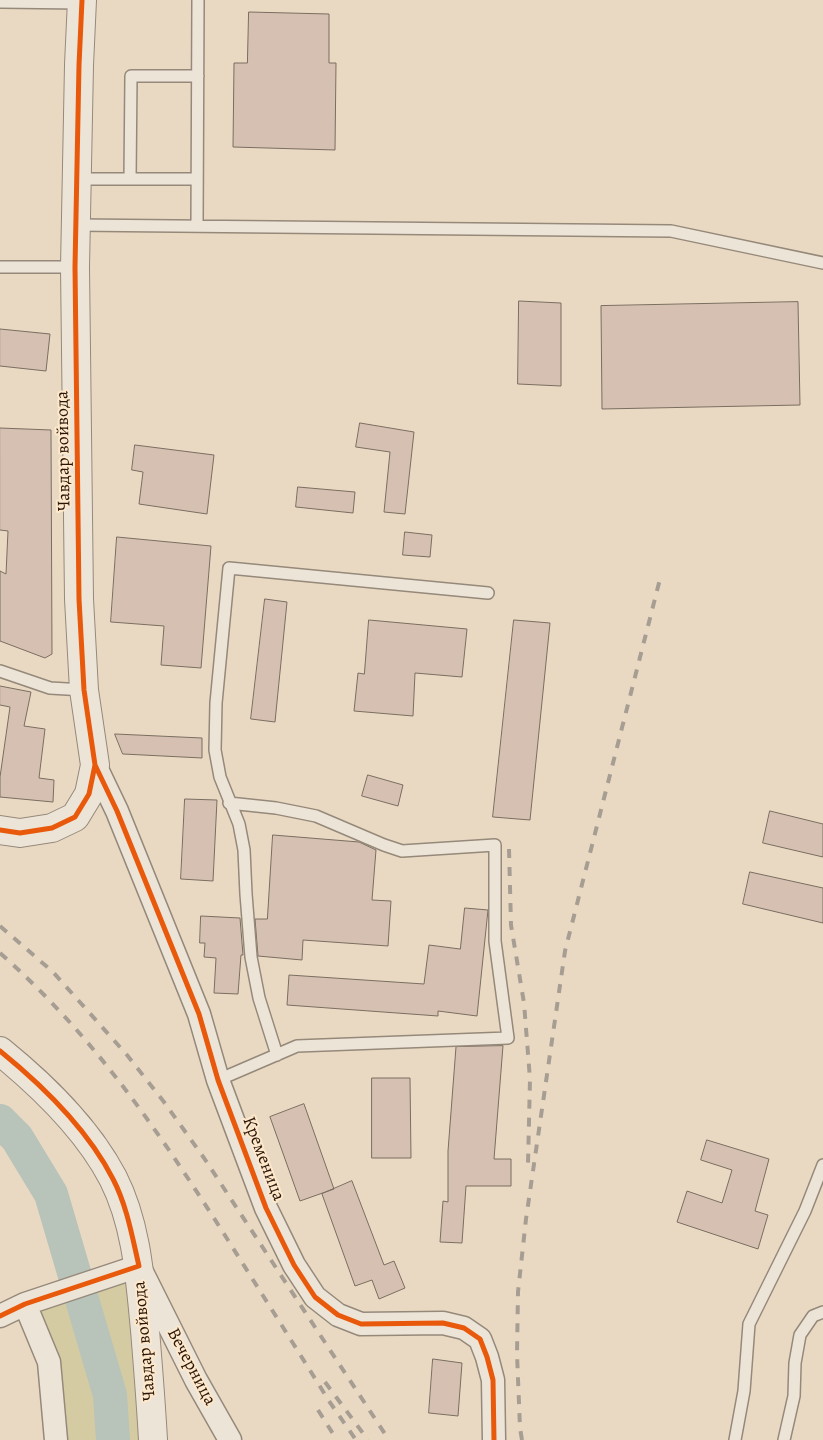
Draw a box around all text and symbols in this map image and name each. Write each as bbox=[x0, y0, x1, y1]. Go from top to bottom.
street label: Чавдар войвода bbox=[52, 391, 76, 511]
street label: Кременица bbox=[237, 1114, 289, 1204]
street label: Чавдар войвода bbox=[129, 1280, 161, 1402]
street label: Вечерница bbox=[162, 1325, 220, 1409]

